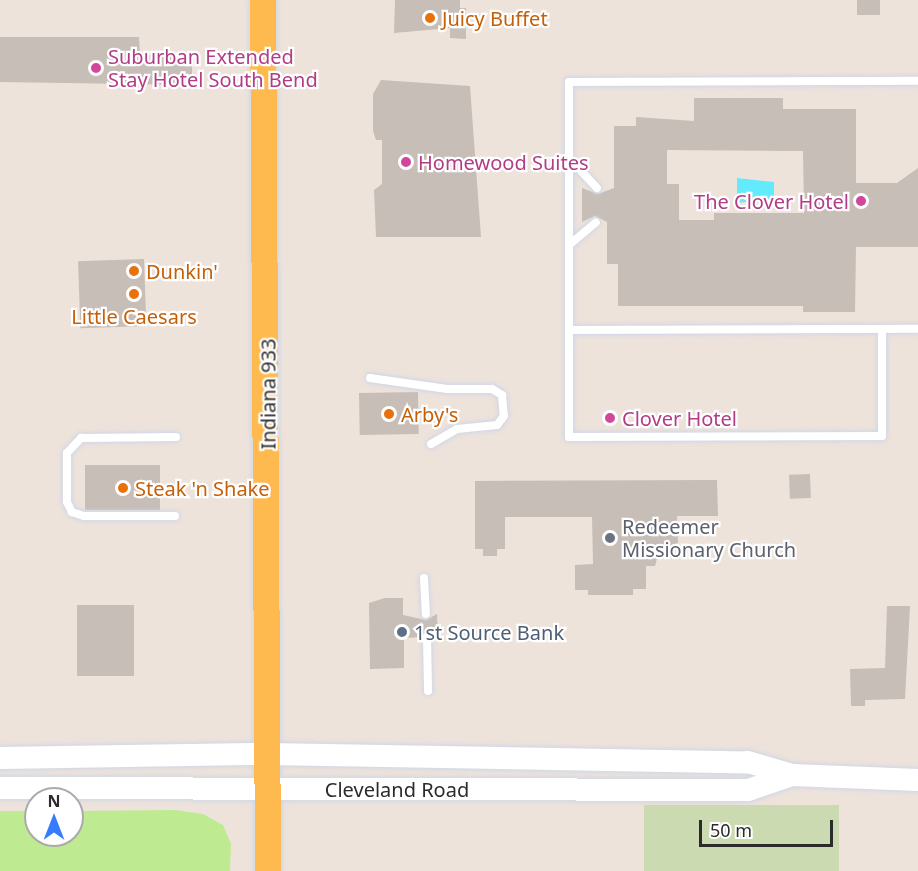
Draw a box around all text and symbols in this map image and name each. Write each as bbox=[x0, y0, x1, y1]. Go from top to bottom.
place label: Juicy Buffet bbox=[442, 6, 548, 30]
marker: Juicy Buffet bbox=[423, 11, 437, 25]
place label: Suburban Extended Stay Hotel South Bend bbox=[108, 45, 318, 92]
marker: Suburban Extended Stay Hotel South Bend bbox=[89, 61, 103, 75]
place label: Homewood Suites bbox=[418, 150, 588, 174]
marker: Homewood Suites bbox=[399, 155, 413, 169]
place label: The Clover Hotel bbox=[694, 189, 849, 213]
marker: The Clover Hotel bbox=[854, 194, 868, 208]
place label: Dunkin' bbox=[146, 259, 218, 283]
marker: Dunkin' bbox=[127, 264, 141, 278]
marker: Little Caesars bbox=[127, 287, 141, 301]
place label: Little Caesars bbox=[71, 304, 197, 328]
street label: Indiana 933 bbox=[256, 339, 280, 449]
place label: Arby's bbox=[401, 402, 458, 426]
place label: Clover Hotel bbox=[622, 406, 737, 430]
marker: Arby's bbox=[382, 407, 396, 421]
marker: Clover Hotel bbox=[603, 411, 617, 425]
place label: Steak 'n Shake bbox=[135, 476, 270, 500]
marker: Steak 'n Shake bbox=[116, 481, 130, 495]
place label: Redeemer Missionary Church bbox=[622, 514, 796, 561]
marker: Redeemer Missionary Church bbox=[603, 531, 617, 545]
place label: 1st Source Bank bbox=[414, 620, 564, 644]
marker: 1st Source Bank bbox=[395, 625, 409, 639]
street label: Cleveland Road bbox=[325, 777, 469, 801]
north arrow bbox=[24, 787, 84, 847]
text: N bbox=[47, 790, 61, 812]
scale bar bbox=[702, 808, 836, 846]
text: 50 m bbox=[710, 818, 752, 842]

